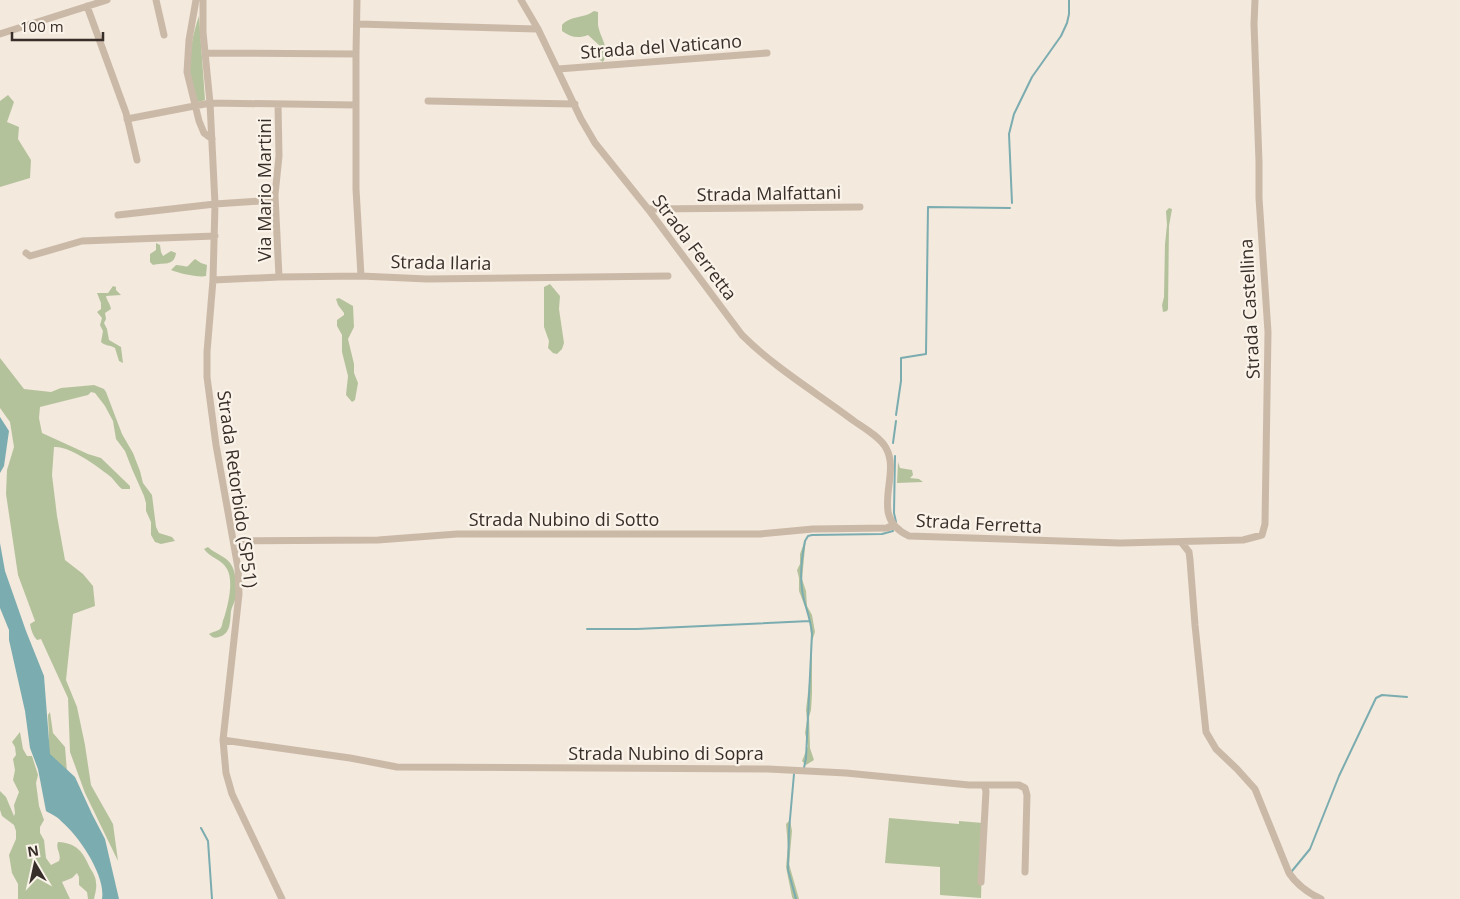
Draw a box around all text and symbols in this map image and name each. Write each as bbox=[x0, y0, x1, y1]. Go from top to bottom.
scale bar bbox=[12, 10, 104, 42]
text: 100 m bbox=[20, 16, 64, 36]
street label: Strada del Vaticano bbox=[579, 28, 743, 64]
street label: Via Mario Martini bbox=[252, 118, 276, 262]
street label: Strada Malfattani bbox=[697, 180, 841, 206]
street label: Strada Ferretta bbox=[647, 189, 743, 305]
street label: Strada Castellina bbox=[1233, 238, 1265, 380]
street label: Strada Ilaria bbox=[390, 249, 492, 275]
street label: Strada Retorbido (SP51) bbox=[212, 389, 264, 589]
street label: Strada Nubino di Sotto bbox=[469, 507, 659, 531]
street label: Strada Ferretta bbox=[915, 508, 1043, 538]
street label: Strada Nubino di Sopra bbox=[568, 741, 764, 765]
north arrow bbox=[10, 839, 60, 889]
text: N bbox=[26, 840, 40, 861]

